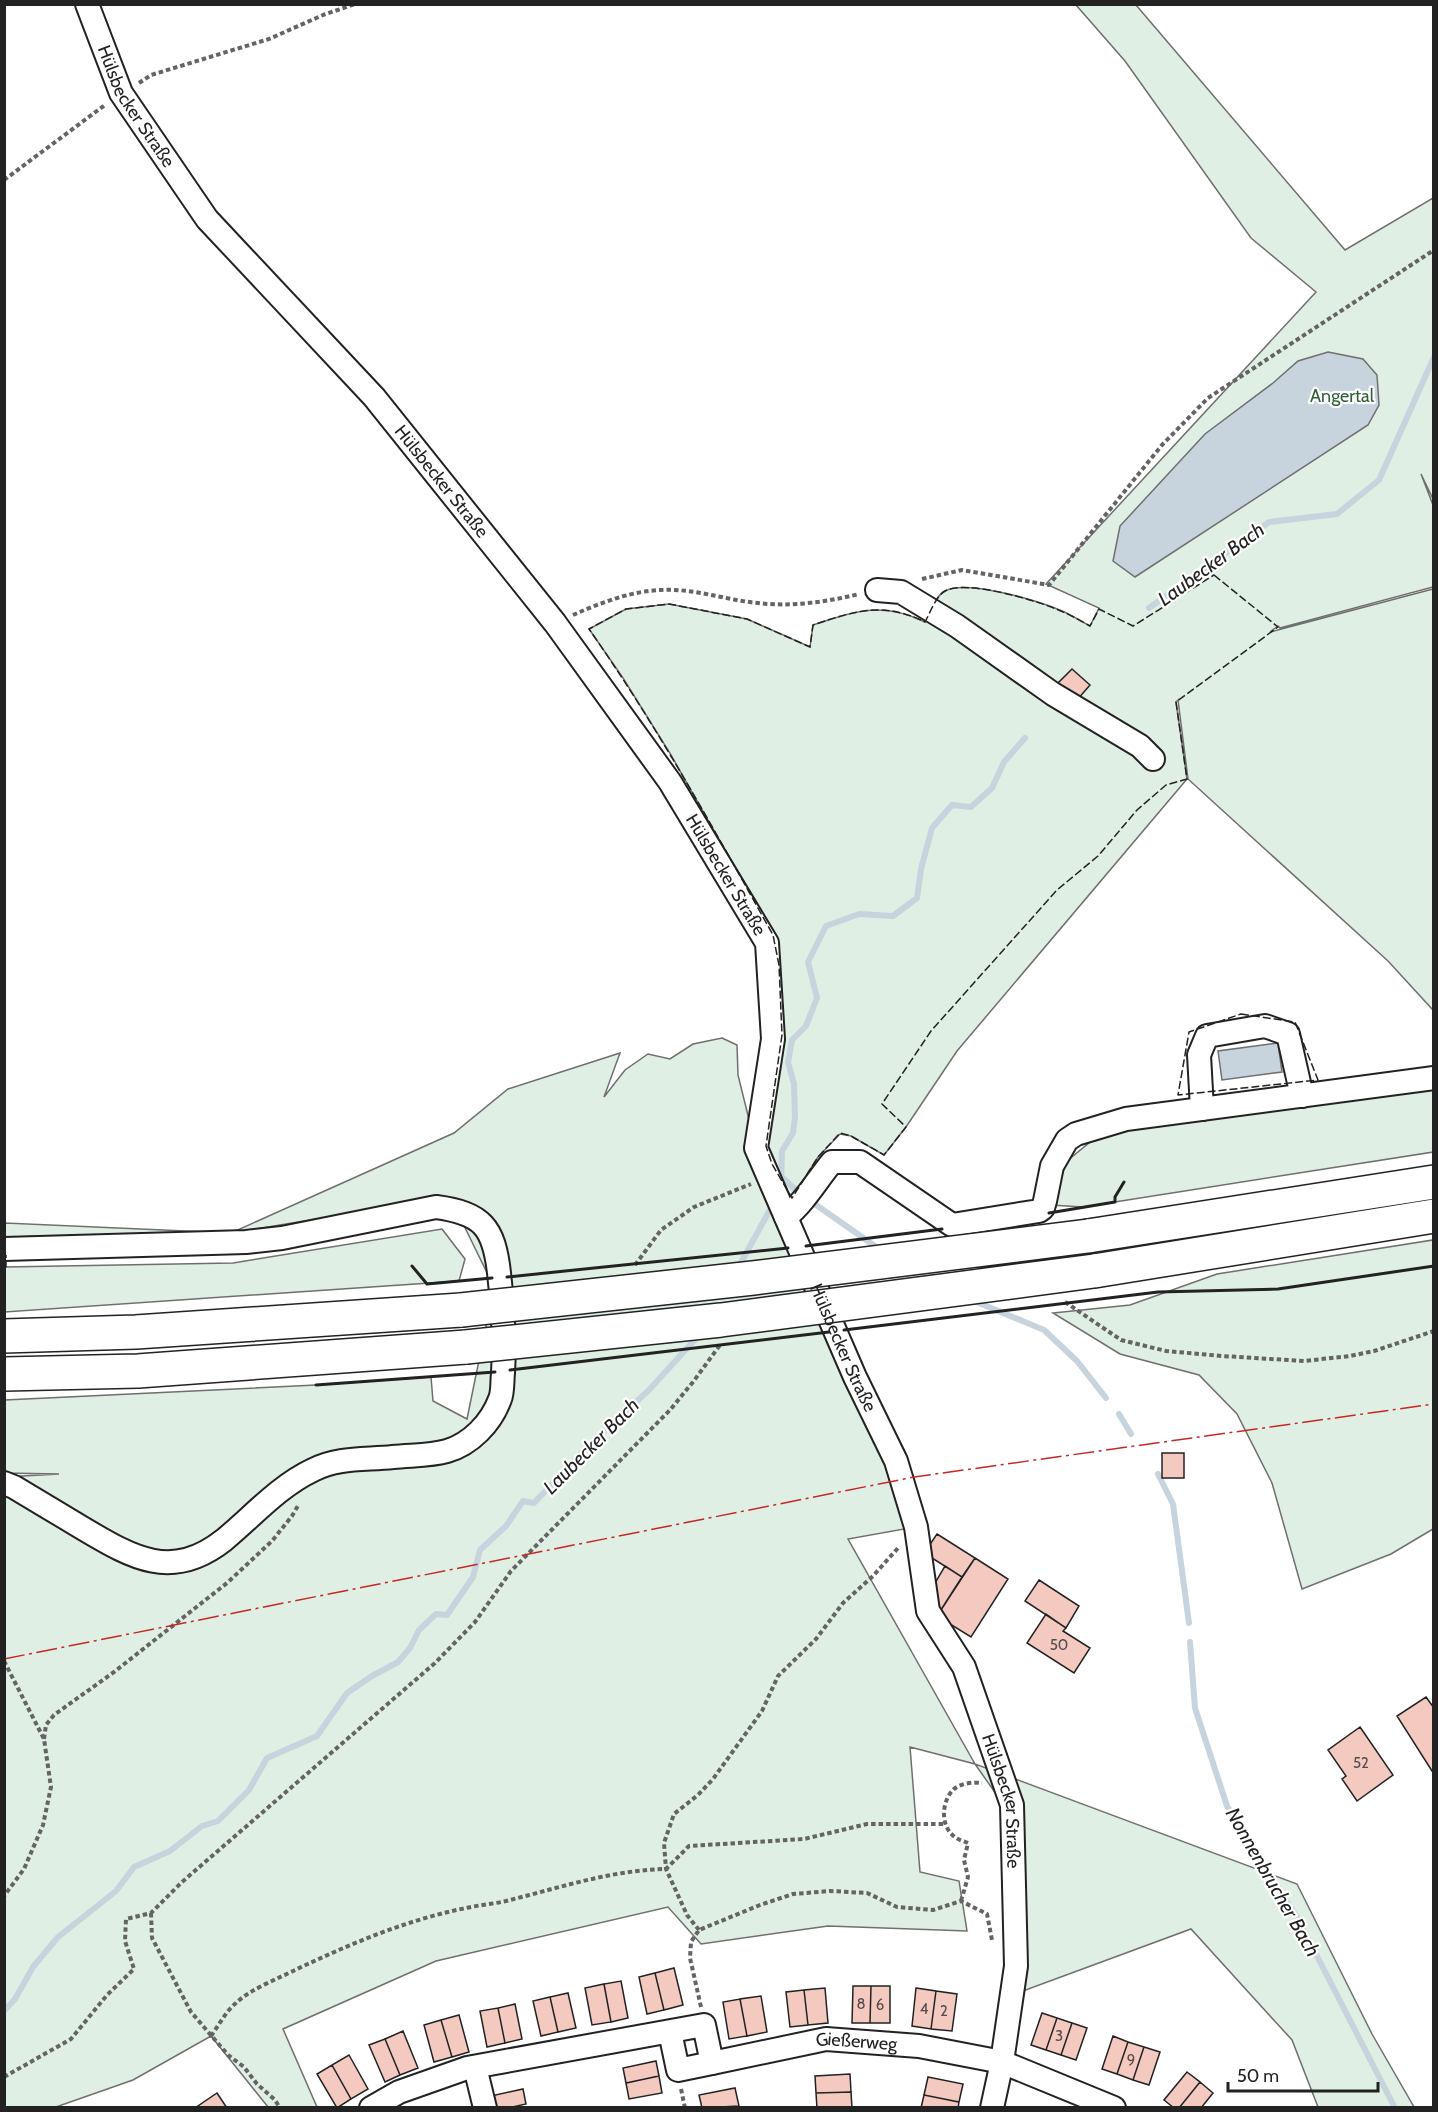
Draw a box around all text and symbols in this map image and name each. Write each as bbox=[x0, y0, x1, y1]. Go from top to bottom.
street label: Hülsbecker Straße bbox=[93, 42, 179, 172]
park label: Angertal bbox=[1310, 385, 1375, 407]
street label: Hülsbecker Straße bbox=[390, 421, 493, 542]
water label: Laubecker Bach bbox=[1153, 517, 1269, 611]
street label: Hülsbecker Straße bbox=[681, 810, 771, 939]
street label: Hülsbecker Straße bbox=[805, 1280, 881, 1415]
water label: Laubecker Bach bbox=[538, 1393, 644, 1499]
house number: 50 bbox=[1050, 1636, 1068, 1654]
street label: Hülsbecker Straße bbox=[977, 1731, 1025, 1869]
house number: 52 bbox=[1353, 1754, 1369, 1772]
water label: Nonnenbrucher Bach bbox=[1221, 1803, 1325, 1961]
house number: 8 bbox=[856, 1995, 866, 2013]
house number: 6 bbox=[876, 1996, 884, 2014]
house number: 4 bbox=[920, 2000, 929, 2018]
house number: 2 bbox=[940, 2002, 948, 2020]
house number: 3 bbox=[1055, 2027, 1063, 2045]
street label: Gießerweg bbox=[814, 2028, 899, 2055]
house number: 9 bbox=[1127, 2051, 1135, 2069]
scale bar bbox=[1228, 2055, 1378, 2093]
text: 50 m bbox=[1237, 2065, 1279, 2087]

